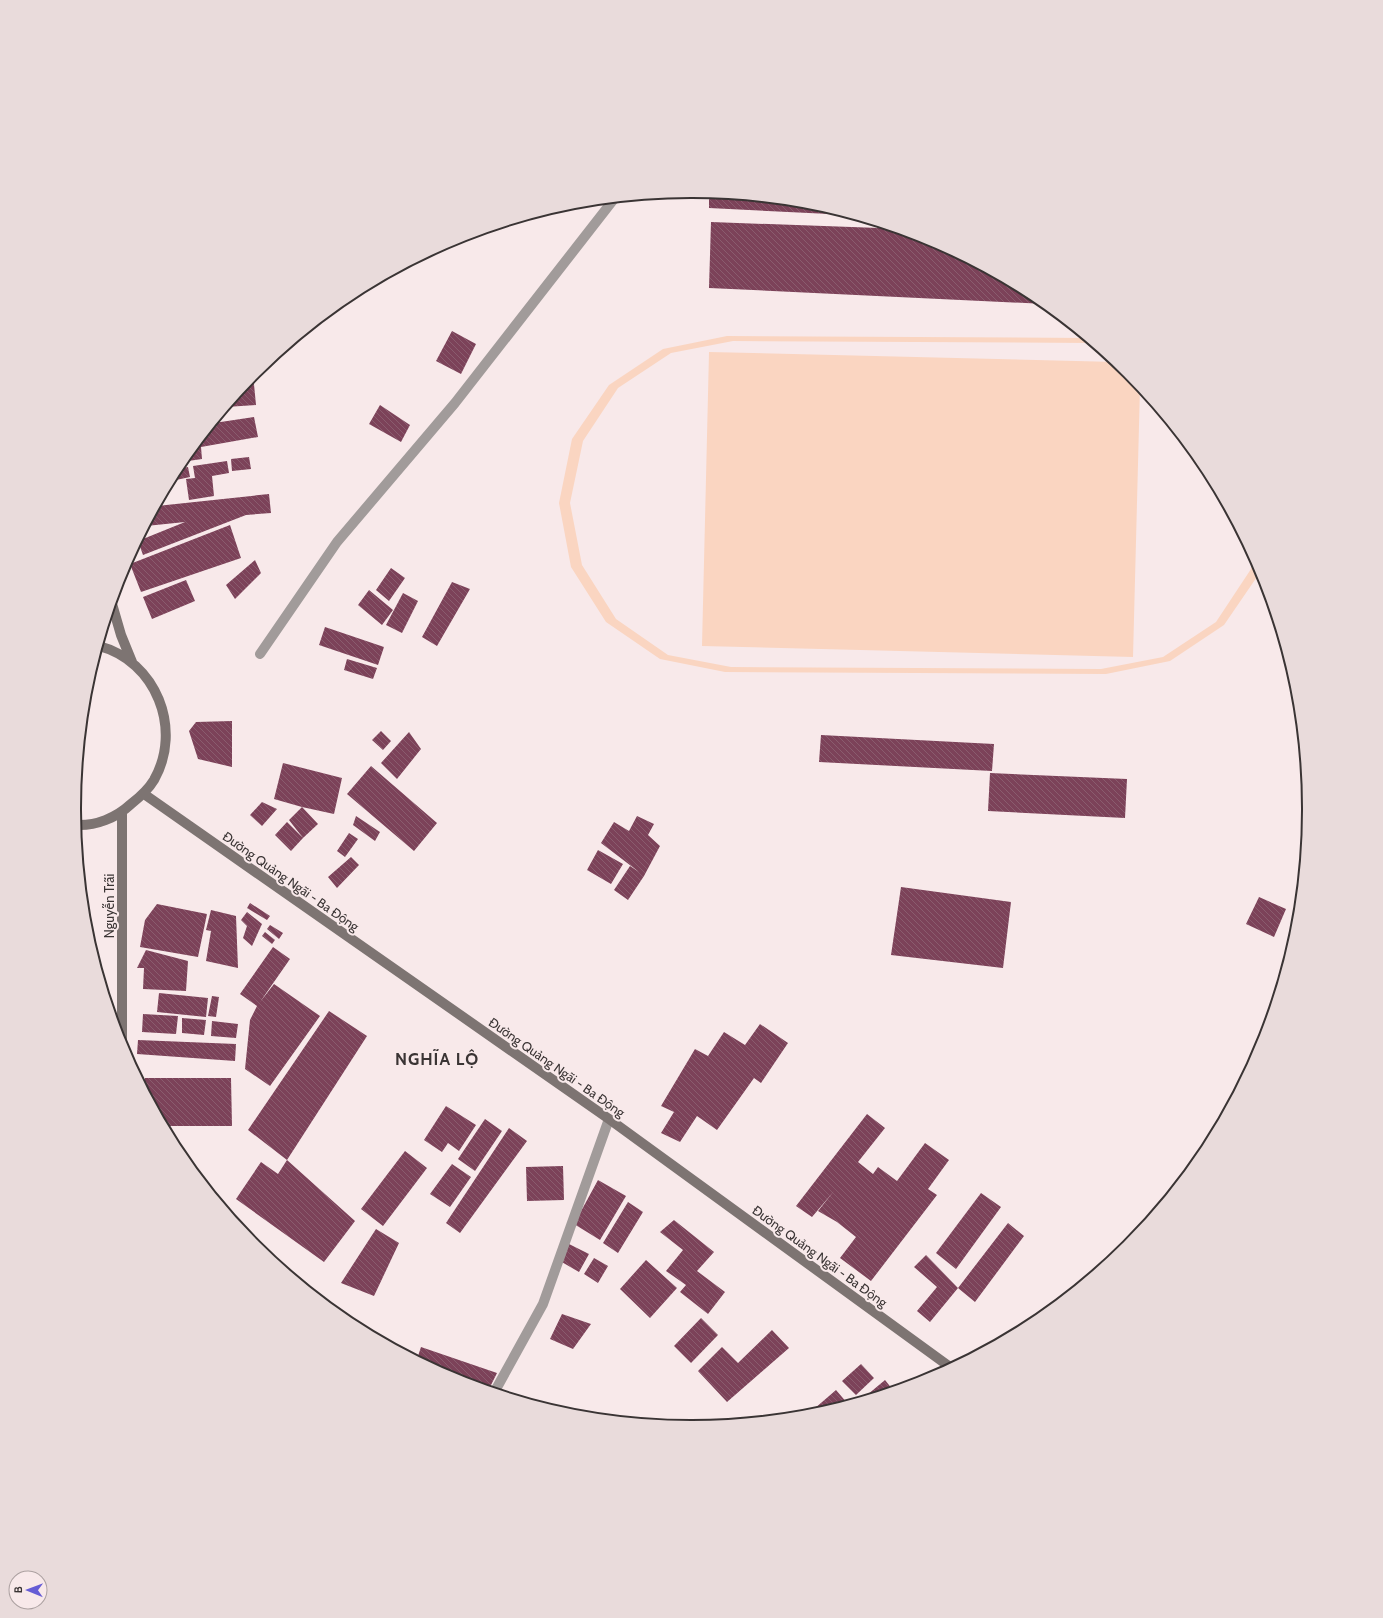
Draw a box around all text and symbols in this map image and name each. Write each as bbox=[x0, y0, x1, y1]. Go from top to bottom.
street label: Đường Quảng Ngãi - Ba Động bbox=[220, 828, 363, 935]
street label: Nguyễn Trãi bbox=[101, 874, 117, 938]
street label: Đường Quảng Ngãi - Ba Động bbox=[486, 1014, 629, 1121]
district label: NGHĨA LỘ bbox=[395, 1048, 479, 1069]
street label: Đường Quảng Ngãi - Ba Động bbox=[749, 1202, 891, 1311]
north arrow bbox=[8, 1570, 48, 1610]
text: B bbox=[11, 1586, 25, 1593]

